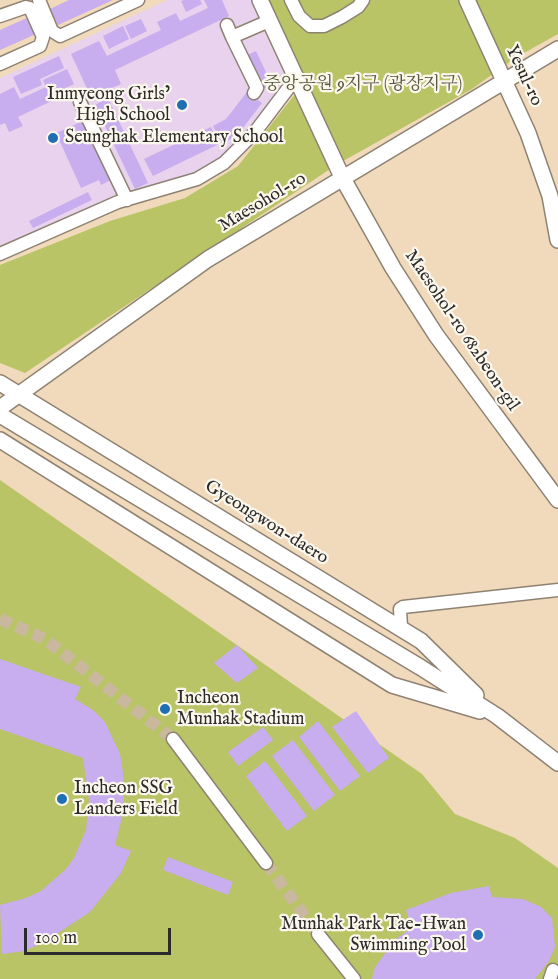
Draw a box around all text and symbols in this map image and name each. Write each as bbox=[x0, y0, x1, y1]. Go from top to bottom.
street label: Yesul-ro bbox=[500, 42, 546, 110]
park label: 중앙공원 9지구 (광장지구) bbox=[264, 74, 462, 96]
place label: Inmyeong Girls’ High School bbox=[47, 84, 170, 127]
marker: Inmyeong Girls’ High School bbox=[175, 98, 189, 112]
place label: Seunghak Elementary School bbox=[65, 127, 283, 149]
marker: Seunghak Elementary School bbox=[46, 131, 60, 145]
street label: Maesohol-ro bbox=[216, 169, 310, 237]
street label: Maesohol-ro 682beon-gil bbox=[399, 246, 523, 416]
street label: Gyeongwon-daero bbox=[200, 476, 332, 570]
place label: Incheon Munhak Stadium bbox=[177, 688, 304, 730]
marker: Incheon Munhak Stadium bbox=[158, 702, 172, 716]
place label: Incheon SSG Landers Field bbox=[74, 778, 178, 820]
marker: Incheon SSG Landers Field bbox=[55, 792, 69, 806]
place label: Munhak Park Tae-Hwan Swimming Pool bbox=[281, 914, 466, 956]
scale bar bbox=[27, 916, 174, 954]
text: 100 m bbox=[35, 927, 77, 950]
marker: Munhak Park Tae-Hwan Swimming Pool bbox=[471, 928, 485, 942]

